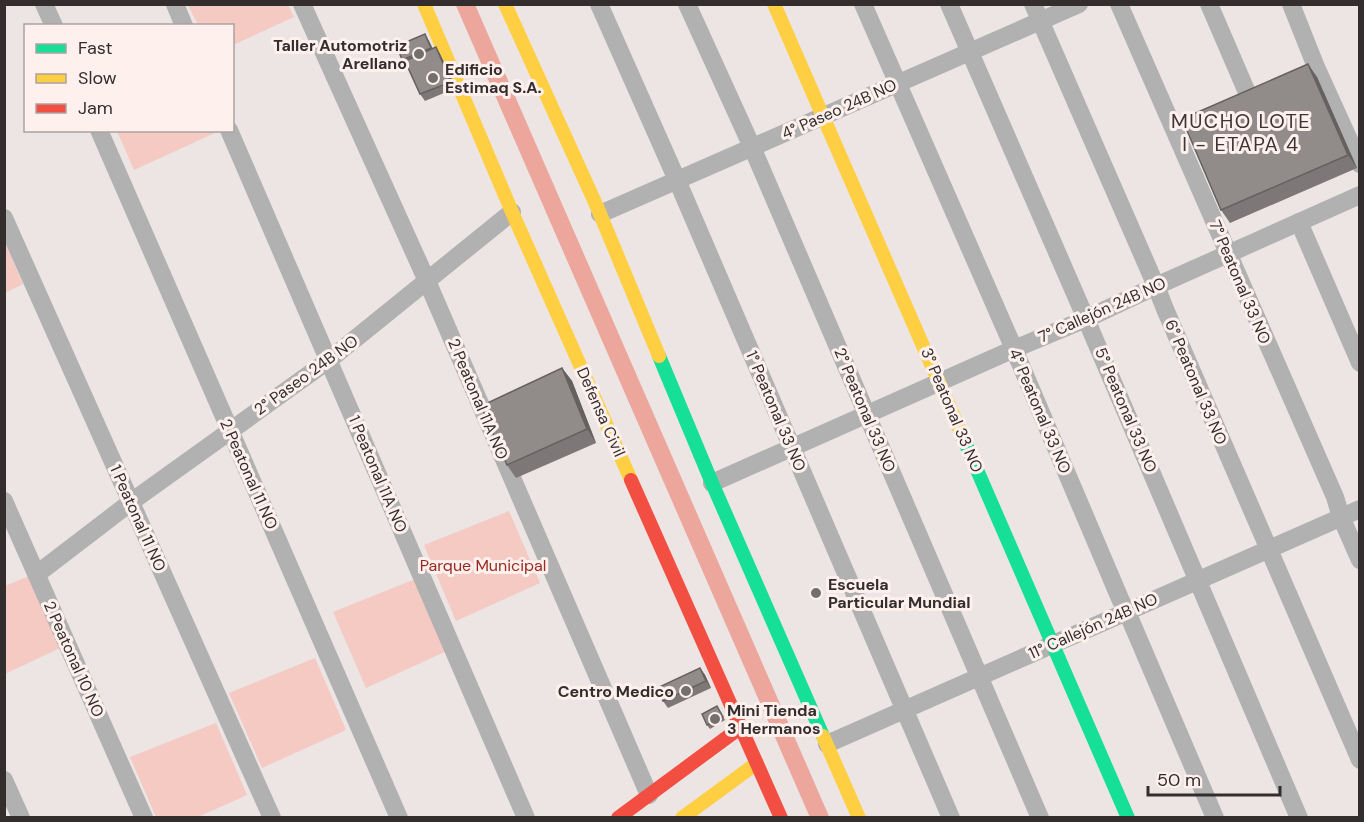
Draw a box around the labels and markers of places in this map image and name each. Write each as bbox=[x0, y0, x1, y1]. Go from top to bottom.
place label: Taller Automotriz Arellano bbox=[273, 35, 407, 74]
marker: Taller Automotriz Arellano bbox=[412, 47, 426, 61]
place label: Edificio Estimaq S.A. bbox=[445, 59, 542, 98]
marker: Edificio Estimaq S.A. bbox=[426, 71, 440, 85]
place label: Escuela Particular Mundial bbox=[828, 574, 970, 613]
marker: Escuela Particular Mundial bbox=[809, 586, 823, 600]
place label: Centro Medico bbox=[558, 681, 674, 702]
marker: Centro Medico bbox=[679, 684, 693, 698]
place label: Mini Tienda 3 Hermanos bbox=[727, 700, 821, 739]
marker: Mini Tienda 3 Hermanos bbox=[708, 712, 722, 726]

